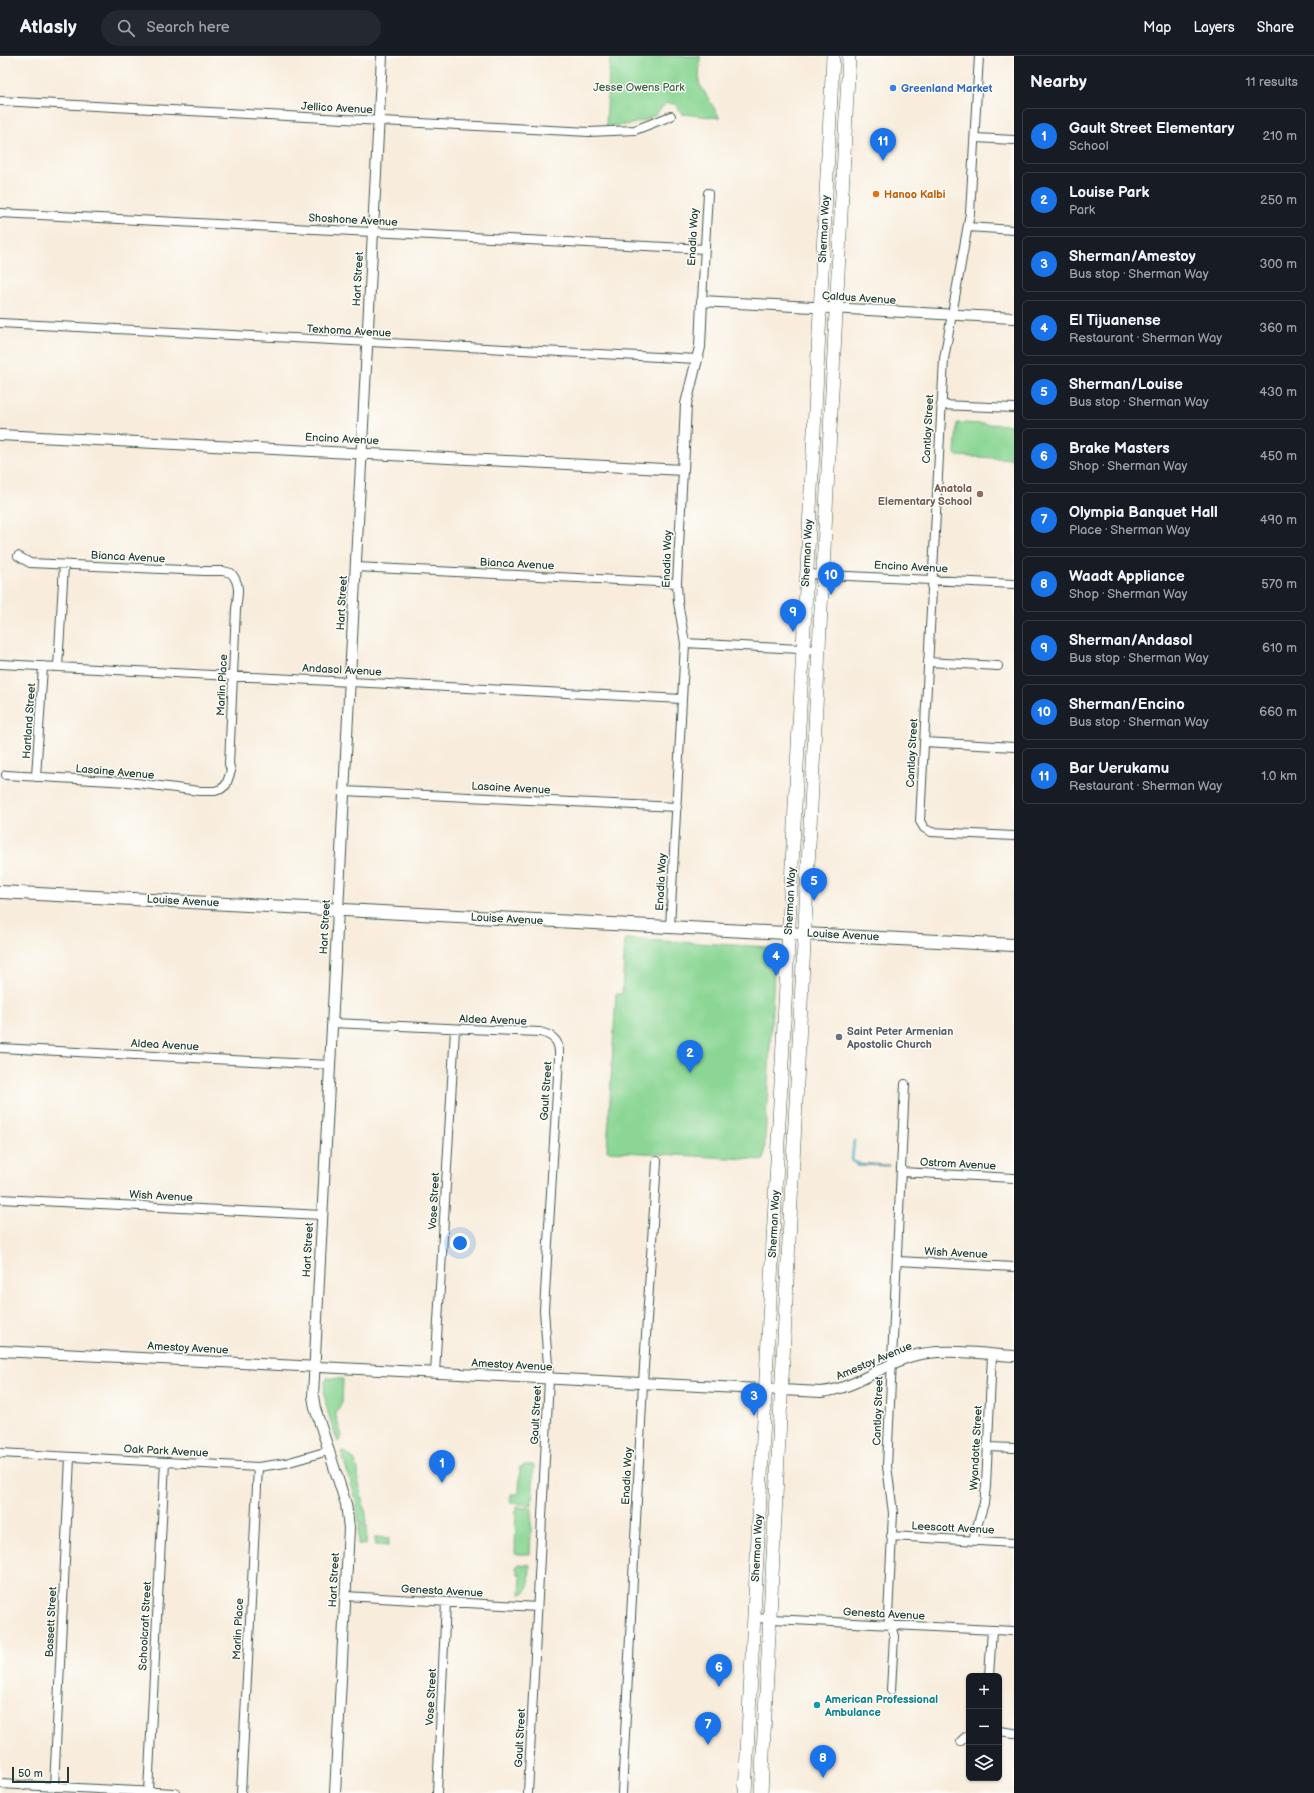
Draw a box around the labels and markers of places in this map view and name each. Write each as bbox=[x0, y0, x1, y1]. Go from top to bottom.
place label: Greenland Market bbox=[901, 82, 993, 95]
marker: Greenland Market bbox=[888, 83, 898, 93]
pin: 11 bbox=[870, 128, 896, 161]
place label: Hanoo Kalbi bbox=[884, 188, 946, 201]
marker: Hanoo Kalbi bbox=[871, 189, 881, 199]
place label: Anatola Elementary School bbox=[878, 482, 972, 508]
marker: Anatola Elementary School bbox=[975, 489, 985, 499]
pin: 10 bbox=[818, 562, 844, 595]
pin: 9 bbox=[780, 599, 806, 632]
pin: 5 bbox=[801, 868, 827, 901]
pin: 4 bbox=[763, 943, 789, 976]
place label: Saint Peter Armenian Apostolic Church bbox=[846, 1025, 953, 1051]
marker: Saint Peter Armenian Apostolic Church bbox=[834, 1032, 844, 1042]
pin: 2 bbox=[677, 1040, 703, 1073]
pin: 3 bbox=[741, 1383, 767, 1416]
pin: 1 bbox=[429, 1450, 455, 1483]
pin: 6 bbox=[706, 1654, 732, 1687]
place label: American Professional Ambulance bbox=[824, 1693, 938, 1719]
marker: American Professional Ambulance bbox=[812, 1700, 822, 1710]
pin: 7 bbox=[695, 1712, 721, 1745]
pin: 8 bbox=[810, 1745, 836, 1778]

